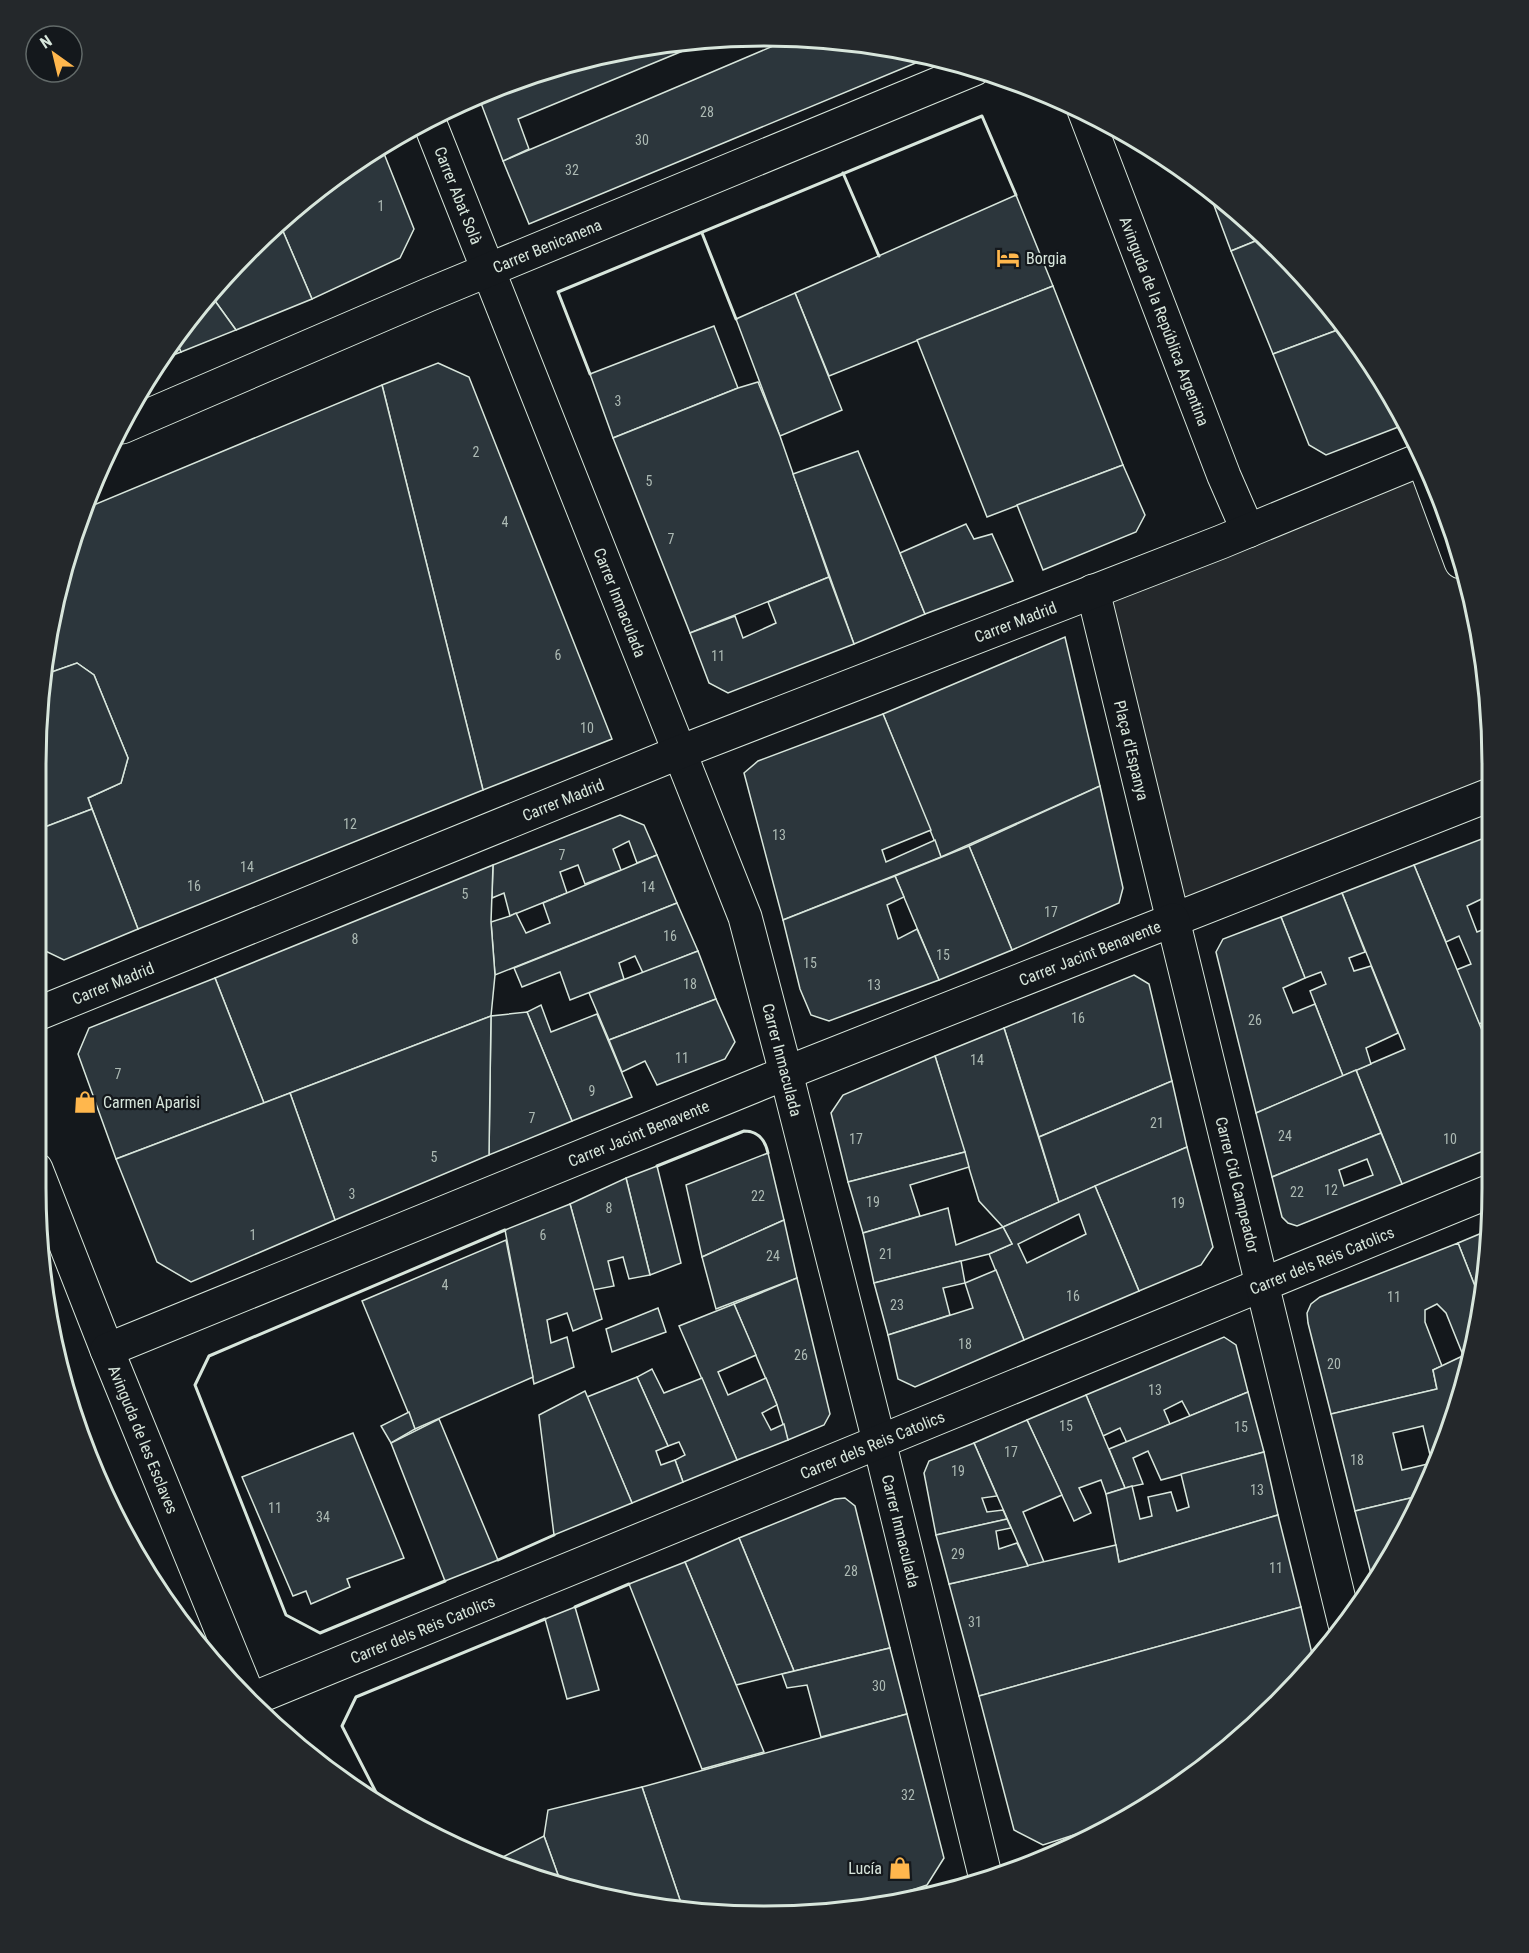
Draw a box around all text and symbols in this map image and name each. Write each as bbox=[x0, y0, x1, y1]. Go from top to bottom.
north arrow bbox=[24, 24, 84, 84]
text: N bbox=[37, 31, 55, 53]
house number: 28 bbox=[700, 104, 714, 120]
house number: 30 bbox=[635, 132, 649, 148]
street label: Carrer Abat Solà bbox=[430, 144, 486, 247]
house number: 32 bbox=[565, 162, 579, 178]
house number: 1 bbox=[378, 198, 384, 214]
street label: Avinguda de la República Argentina bbox=[1116, 214, 1213, 429]
street label: Carrer Benicanena bbox=[490, 215, 604, 277]
hotel icon: Borgia bbox=[995, 245, 1021, 271]
place label: Borgia bbox=[1026, 249, 1067, 268]
house number: 3 bbox=[615, 393, 621, 409]
house number: 2 bbox=[473, 444, 480, 460]
house number: 5 bbox=[646, 473, 653, 489]
house number: 4 bbox=[502, 514, 509, 530]
house number: 7 bbox=[668, 531, 675, 547]
street label: Carrer Inmaculada bbox=[589, 545, 650, 660]
street label: Carrer Madrid bbox=[972, 598, 1059, 647]
house number: 6 bbox=[555, 647, 562, 663]
house number: 11 bbox=[711, 648, 725, 664]
street label: Plaça d'Espanya bbox=[1110, 698, 1153, 803]
house number: 10 bbox=[580, 720, 594, 736]
street label: Carrer Madrid bbox=[520, 775, 607, 825]
house number: 12 bbox=[343, 816, 357, 832]
house number: 13 bbox=[772, 827, 786, 843]
house number: 7 bbox=[559, 847, 566, 863]
house number: 14 bbox=[240, 859, 254, 875]
house number: 16 bbox=[187, 878, 201, 894]
house number: 14 bbox=[641, 879, 655, 895]
house number: 5 bbox=[462, 886, 469, 902]
house number: 17 bbox=[1044, 904, 1058, 920]
street label: Carrer Jacint Benavente bbox=[1016, 917, 1164, 990]
house number: 16 bbox=[663, 928, 677, 944]
house number: 8 bbox=[352, 931, 359, 947]
house number: 15 bbox=[936, 947, 950, 963]
house number: 15 bbox=[803, 955, 817, 971]
street label: Carrer Madrid bbox=[69, 958, 157, 1009]
house number: 18 bbox=[683, 976, 697, 992]
house number: 13 bbox=[867, 977, 881, 993]
street label: Carrer Inmaculada bbox=[758, 1001, 806, 1118]
house number: 16 bbox=[1071, 1010, 1085, 1026]
house number: 26 bbox=[1248, 1012, 1262, 1028]
house number: 11 bbox=[675, 1050, 689, 1066]
house number: 14 bbox=[970, 1052, 984, 1068]
house number: 7 bbox=[115, 1066, 122, 1082]
house number: 9 bbox=[589, 1083, 595, 1099]
shop icon: Carmen Aparisi bbox=[72, 1089, 98, 1115]
place label: Carmen Aparisi bbox=[103, 1093, 200, 1112]
street label: Carrer Jacint Benavente bbox=[565, 1096, 712, 1171]
house number: 7 bbox=[529, 1110, 536, 1126]
house number: 21 bbox=[1150, 1115, 1164, 1131]
street label: Carrer Cid Campeador bbox=[1211, 1115, 1263, 1255]
house number: 24 bbox=[1278, 1128, 1292, 1144]
house number: 17 bbox=[849, 1131, 863, 1147]
house number: 10 bbox=[1443, 1131, 1457, 1147]
house number: 5 bbox=[431, 1149, 438, 1165]
house number: 12 bbox=[1324, 1182, 1338, 1198]
house number: 22 bbox=[1290, 1184, 1304, 1200]
house number: 3 bbox=[349, 1186, 355, 1202]
house number: 22 bbox=[751, 1188, 765, 1204]
house number: 19 bbox=[866, 1194, 880, 1210]
house number: 19 bbox=[1171, 1195, 1185, 1211]
house number: 8 bbox=[606, 1200, 613, 1216]
street label: Carrer dels Reis Catolics bbox=[1247, 1223, 1397, 1299]
house number: 1 bbox=[250, 1227, 256, 1243]
house number: 6 bbox=[540, 1227, 547, 1243]
house number: 21 bbox=[879, 1246, 893, 1262]
house number: 24 bbox=[766, 1248, 780, 1264]
house number: 4 bbox=[442, 1277, 449, 1293]
house number: 16 bbox=[1066, 1288, 1080, 1304]
house number: 11 bbox=[1387, 1289, 1401, 1305]
house number: 23 bbox=[890, 1297, 904, 1313]
house number: 18 bbox=[958, 1336, 972, 1352]
house number: 26 bbox=[794, 1347, 808, 1363]
house number: 20 bbox=[1327, 1356, 1341, 1372]
street label: Avinguda de les Esclaves bbox=[104, 1363, 182, 1517]
house number: 13 bbox=[1148, 1382, 1162, 1398]
street label: Carrer dels Reis Catolics bbox=[797, 1407, 947, 1483]
house number: 15 bbox=[1059, 1418, 1073, 1434]
house number: 15 bbox=[1234, 1419, 1248, 1435]
house number: 17 bbox=[1004, 1444, 1018, 1460]
house number: 18 bbox=[1350, 1452, 1364, 1468]
house number: 19 bbox=[951, 1463, 965, 1479]
street label: Carrer Inmaculada bbox=[878, 1473, 924, 1590]
house number: 13 bbox=[1250, 1482, 1264, 1498]
house number: 11 bbox=[268, 1500, 282, 1516]
house number: 34 bbox=[316, 1509, 330, 1525]
house number: 29 bbox=[951, 1546, 965, 1562]
house number: 11 bbox=[1269, 1560, 1283, 1576]
house number: 28 bbox=[844, 1563, 858, 1579]
street label: Carrer dels Reis Catolics bbox=[348, 1592, 498, 1668]
house number: 31 bbox=[968, 1614, 982, 1630]
house number: 30 bbox=[872, 1678, 886, 1694]
house number: 32 bbox=[901, 1787, 915, 1803]
shop icon: Lucía bbox=[887, 1855, 913, 1881]
place label: Lucía bbox=[848, 1859, 882, 1878]

